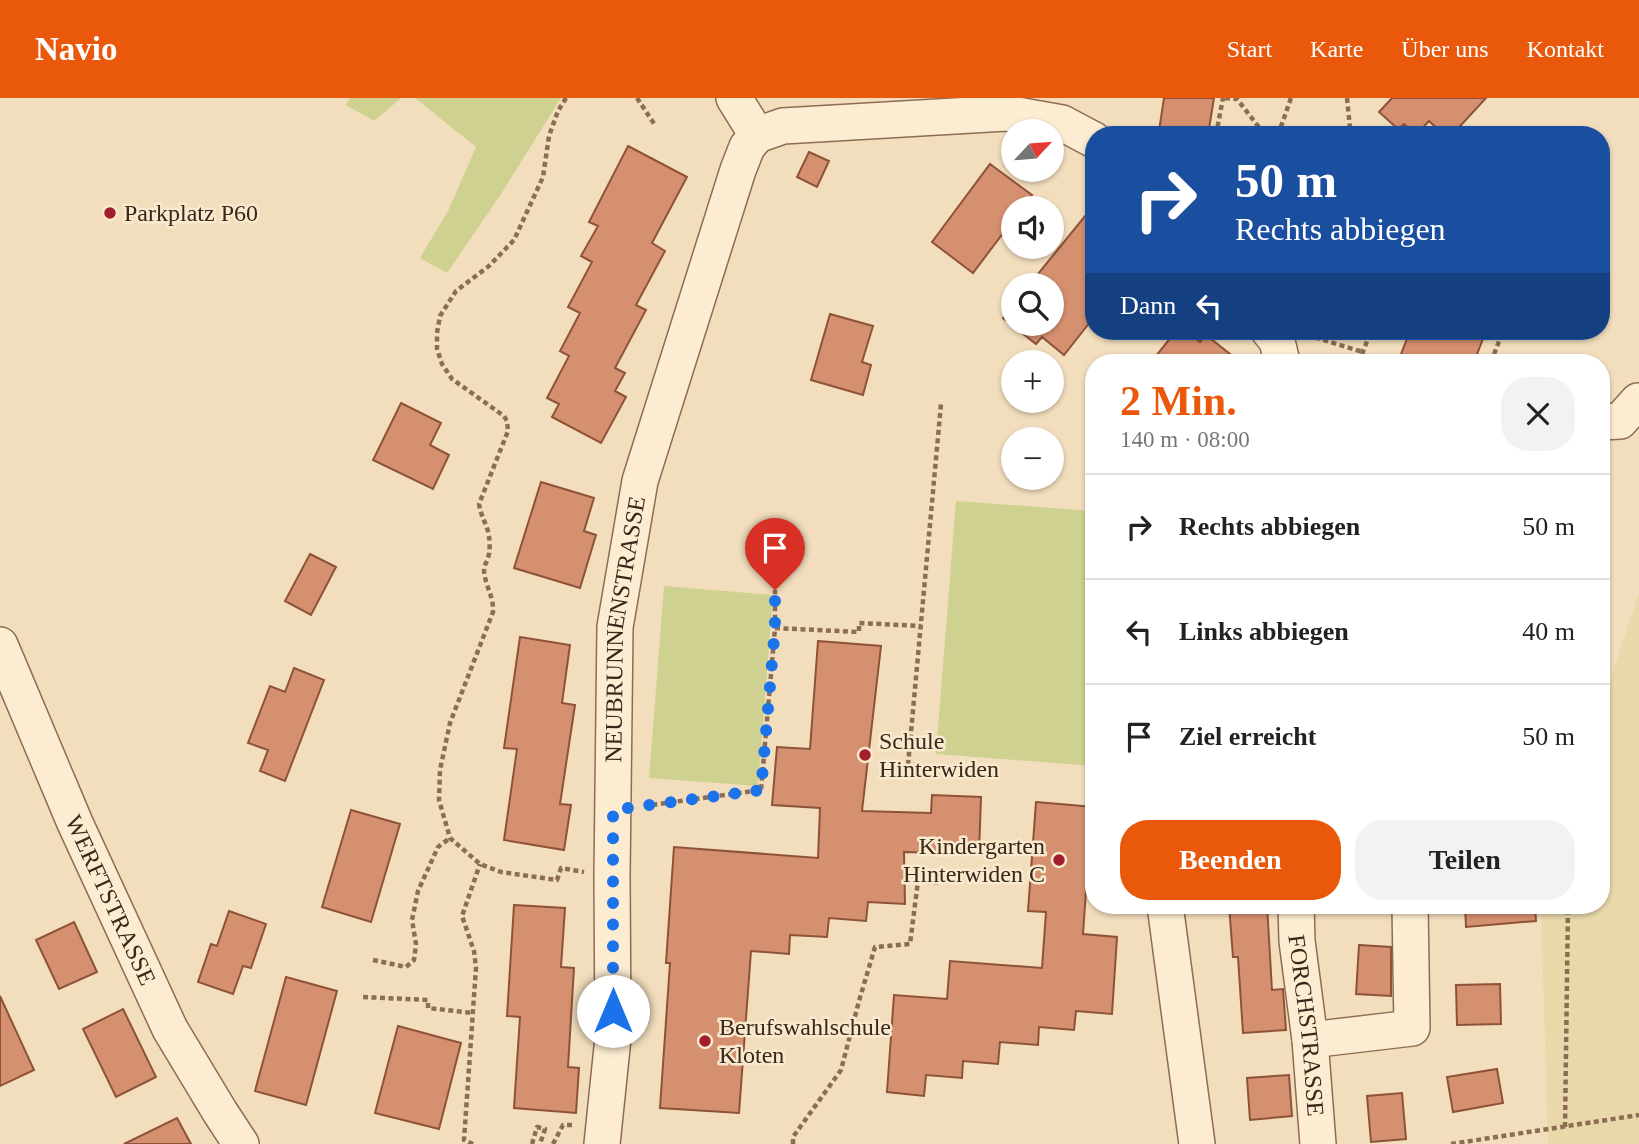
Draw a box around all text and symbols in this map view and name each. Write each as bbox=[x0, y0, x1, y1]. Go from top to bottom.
text: Navio bbox=[35, 31, 118, 67]
text: Start bbox=[1227, 36, 1272, 62]
text: Karte bbox=[1310, 36, 1363, 62]
text: Über uns bbox=[1401, 36, 1489, 62]
text: Kontakt bbox=[1527, 36, 1604, 62]
north arrow bbox=[1001, 119, 1064, 182]
map controls bbox=[1001, 119, 1064, 490]
text: 50 m bbox=[1235, 153, 1337, 208]
icon: right bbox=[1120, 154, 1211, 245]
button: sound bbox=[1001, 196, 1064, 259]
place label: Parkplatz P60 bbox=[124, 200, 258, 226]
marker: Parkplatz P60 bbox=[102, 205, 118, 221]
text: Rechts abbiegen bbox=[1235, 211, 1446, 247]
button: search bbox=[1001, 273, 1064, 336]
icon: left bbox=[1190, 287, 1228, 325]
text: Dann bbox=[1120, 291, 1176, 320]
button: + bbox=[1001, 350, 1064, 413]
button: close bbox=[1501, 377, 1575, 451]
text: 2 Min. bbox=[1120, 378, 1237, 424]
button: − bbox=[1001, 427, 1064, 490]
text: 140 m · 08:00 bbox=[1120, 427, 1250, 452]
street label: NEUBRUNNENSTRASSE bbox=[600, 494, 650, 763]
icon: right bbox=[1120, 508, 1158, 546]
text: Rechts abbiegen bbox=[1179, 512, 1360, 541]
text: 50 m bbox=[1522, 512, 1575, 541]
pin bbox=[745, 518, 805, 590]
icon: arrive bbox=[756, 529, 794, 567]
icon: left bbox=[1120, 613, 1158, 651]
text: Links abbiegen bbox=[1179, 617, 1349, 646]
text: 40 m bbox=[1522, 617, 1575, 646]
icon: arrive bbox=[1120, 718, 1158, 756]
text: Ziel erreicht bbox=[1179, 722, 1316, 751]
text: 50 m bbox=[1522, 722, 1575, 751]
place label: Schule Hinterwiden bbox=[879, 728, 999, 782]
marker: Schule Hinterwiden bbox=[857, 747, 873, 763]
street label: WERFTSTRASSE bbox=[60, 811, 161, 989]
button: Beenden bbox=[1120, 820, 1341, 900]
button: Teilen bbox=[1355, 820, 1575, 900]
place label: Kindergarten Hinterwiden C bbox=[903, 833, 1045, 887]
marker: Kindergarten Hinterwiden C bbox=[1051, 852, 1067, 868]
street label: FORCHSTRASSE bbox=[1283, 933, 1329, 1117]
position arrow bbox=[576, 974, 650, 1048]
place label: Berufswahlschule Kloten bbox=[719, 1014, 891, 1068]
marker: Berufswahlschule Kloten bbox=[697, 1033, 713, 1049]

